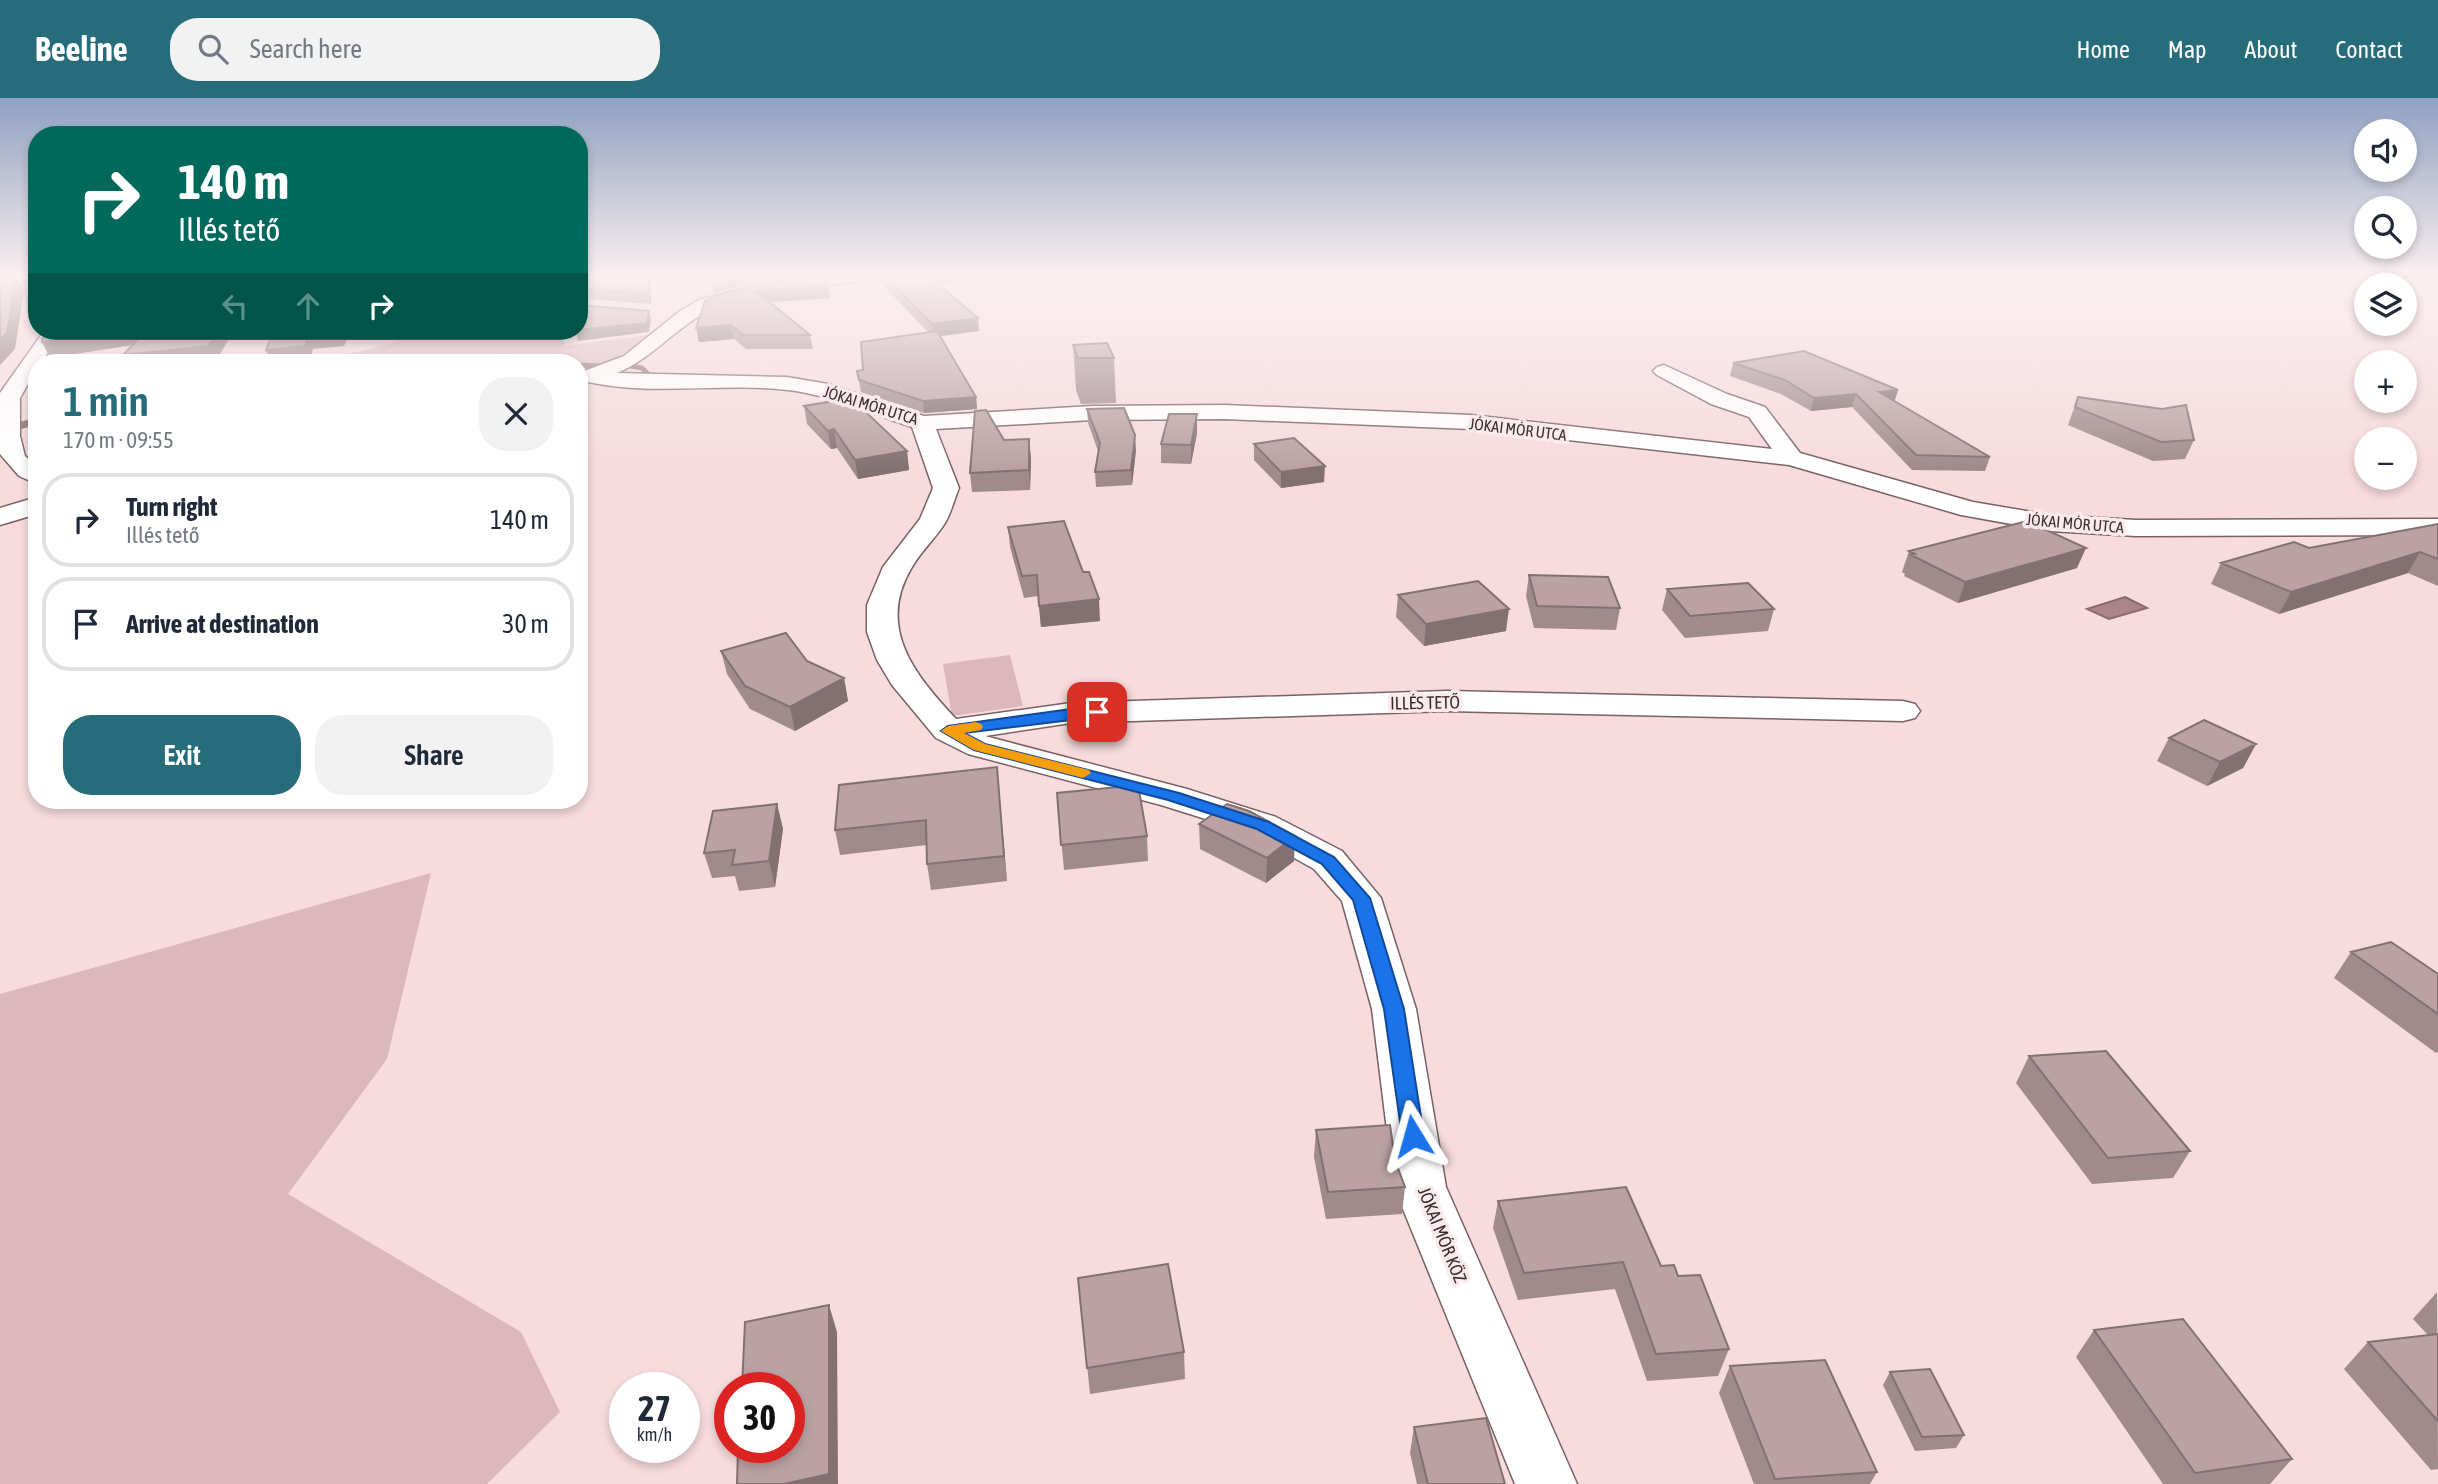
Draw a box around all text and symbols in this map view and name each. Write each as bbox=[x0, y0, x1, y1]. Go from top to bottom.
search box bbox=[170, 18, 660, 81]
text: Beeline bbox=[35, 30, 128, 68]
icon: search bbox=[194, 30, 232, 68]
text: Search here bbox=[250, 34, 362, 64]
text: Home bbox=[2076, 36, 2130, 63]
text: Map bbox=[2168, 36, 2206, 63]
text: About bbox=[2244, 36, 2297, 63]
text: Contact bbox=[2335, 36, 2403, 63]
map controls bbox=[2354, 119, 2417, 490]
button: sound bbox=[2354, 119, 2417, 182]
text: 140 m bbox=[178, 153, 289, 209]
icon: right bbox=[63, 154, 154, 245]
button: search bbox=[2354, 196, 2417, 259]
text: Illés tető bbox=[178, 211, 280, 248]
button: layers bbox=[2354, 273, 2417, 336]
icon: left bbox=[216, 287, 254, 325]
icon: ahead bbox=[289, 287, 327, 325]
icon: right bbox=[362, 287, 400, 325]
button: + bbox=[2354, 350, 2417, 413]
text: 1 min bbox=[63, 377, 149, 425]
button: close bbox=[479, 377, 553, 451]
street label: JÓKAI MÓR UTCA bbox=[822, 382, 921, 428]
street label: JÓKAI MÓR UTCA bbox=[1468, 414, 1568, 444]
text: 170 m · 09:55 bbox=[63, 427, 174, 453]
button: − bbox=[2354, 427, 2417, 490]
text: Turn right bbox=[126, 492, 217, 522]
icon: right bbox=[67, 501, 105, 539]
text: 140 m bbox=[490, 505, 549, 535]
street label: JÓKAI MÓR UTCA bbox=[2025, 510, 2125, 536]
text: Illés tető bbox=[126, 522, 200, 548]
icon: arrive bbox=[67, 605, 105, 643]
text: Arrive at destination bbox=[126, 609, 319, 639]
text: 30 m bbox=[502, 609, 549, 639]
pin bbox=[1067, 682, 1127, 742]
street label: ILLÉS TETŐ bbox=[1390, 691, 1460, 714]
icon: arrive bbox=[1078, 693, 1116, 731]
button: Exit bbox=[63, 715, 301, 795]
button: Share bbox=[315, 715, 553, 795]
position arrow bbox=[1376, 1099, 1450, 1173]
street label: JÓKAI MÓR KÖZ bbox=[1414, 1184, 1471, 1286]
speed limit sign: 30 bbox=[714, 1372, 805, 1463]
text: 27 bbox=[638, 1388, 671, 1428]
text: km/h bbox=[637, 1424, 672, 1445]

